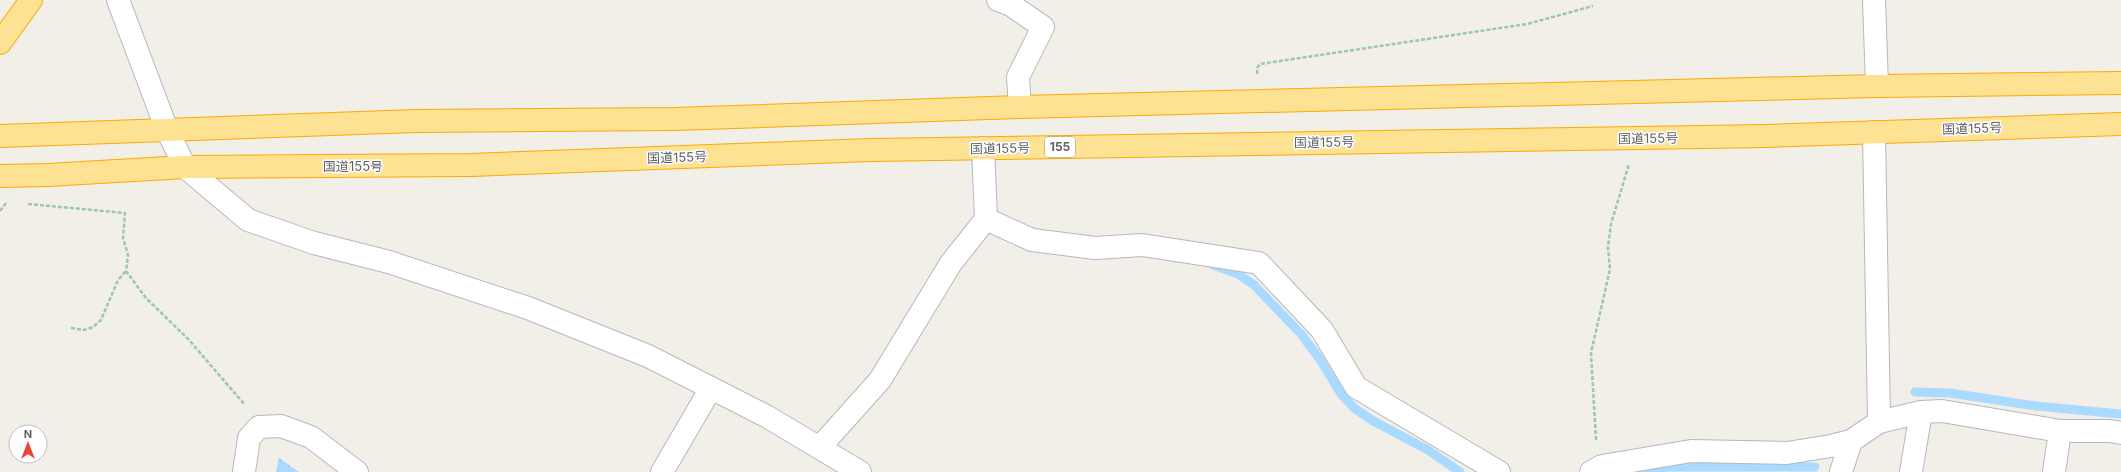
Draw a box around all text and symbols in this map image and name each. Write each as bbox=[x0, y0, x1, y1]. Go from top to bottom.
street label: 国道155号 bbox=[1942, 119, 2002, 137]
street label: 国道155号 bbox=[1618, 129, 1678, 147]
street label: 国道155号 bbox=[1294, 133, 1354, 151]
road number: 155 bbox=[1045, 137, 1075, 157]
street label: 国道155号 bbox=[970, 139, 1030, 157]
street label: 国道155号 bbox=[647, 148, 707, 166]
street label: 国道155号 bbox=[323, 158, 383, 174]
north arrow bbox=[8, 424, 48, 464]
text: N bbox=[24, 427, 32, 441]

